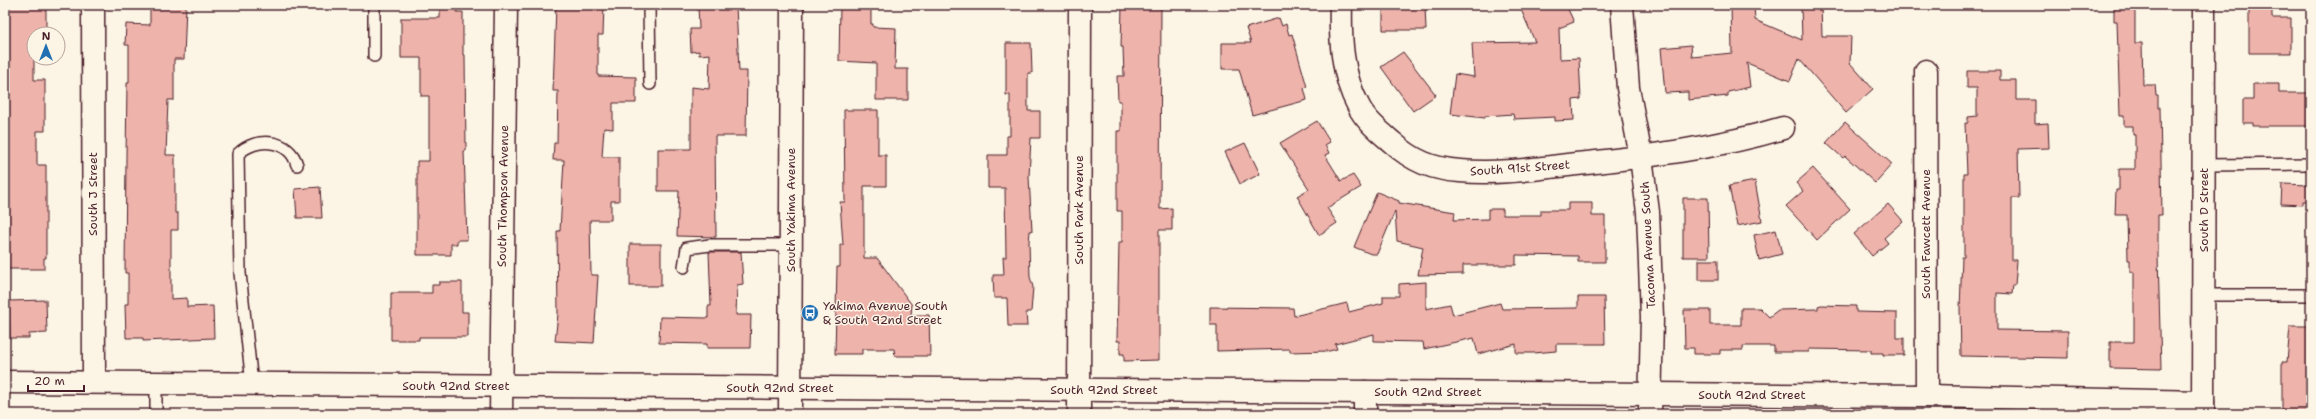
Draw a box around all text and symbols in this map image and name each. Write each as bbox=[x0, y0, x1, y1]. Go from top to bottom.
north arrow bbox=[26, 26, 66, 66]
text: N bbox=[42, 29, 51, 44]
street label: South Thompson Avenue bbox=[494, 124, 512, 267]
street label: South Yakima Avenue bbox=[783, 147, 799, 272]
street label: South J Street bbox=[85, 152, 101, 236]
street label: South Park Avenue bbox=[1071, 155, 1087, 265]
street label: South 91st Street bbox=[1469, 157, 1571, 179]
street label: South D Street bbox=[2196, 168, 2212, 252]
street label: South Fawcett Avenue bbox=[1918, 169, 1934, 299]
street label: Tacoma Avenue South bbox=[1637, 181, 1659, 309]
place label: Yakima Avenue South & South 92nd Street bbox=[823, 298, 948, 328]
bus stop icon: Yakima Avenue South & South 92nd Street bbox=[800, 303, 820, 323]
scale bar bbox=[28, 367, 84, 393]
text: 20 m bbox=[34, 373, 65, 389]
street label: South 92nd Street bbox=[402, 378, 510, 394]
street label: South 92nd Street bbox=[726, 380, 834, 396]
street label: South 92nd Street bbox=[1050, 382, 1158, 398]
street label: South 92nd Street bbox=[1374, 384, 1482, 400]
street label: South 92nd Street bbox=[1698, 387, 1806, 403]

